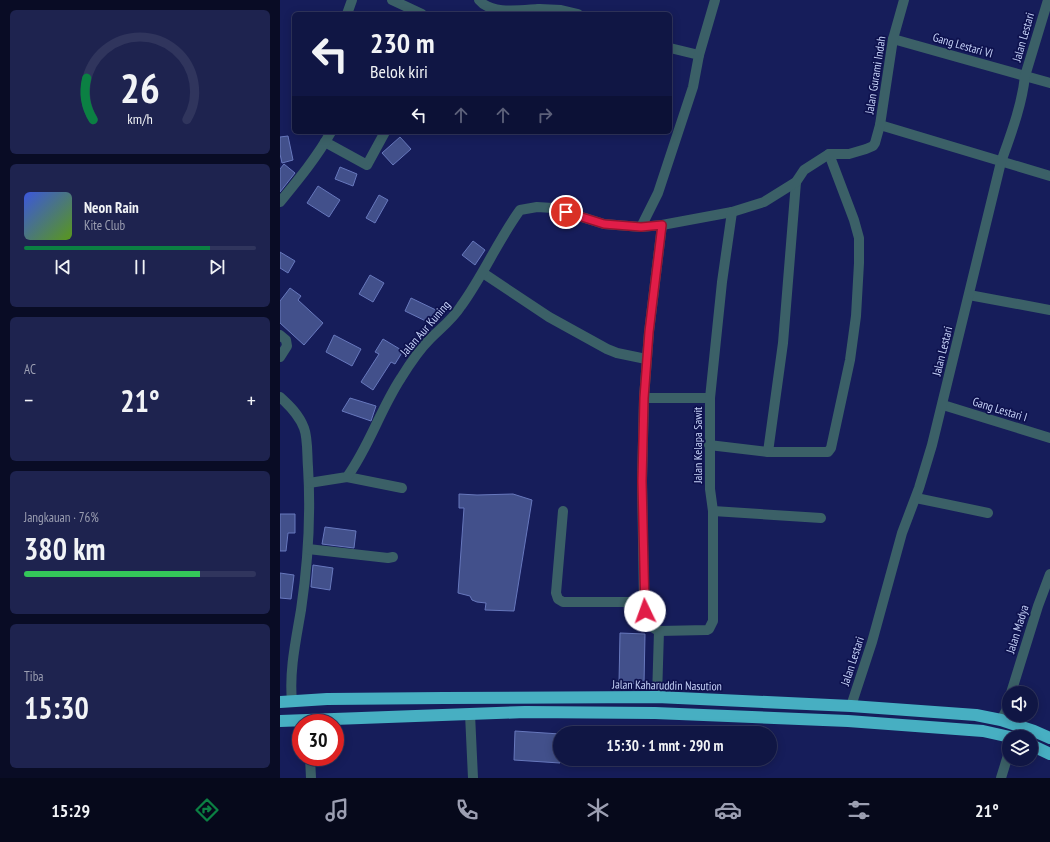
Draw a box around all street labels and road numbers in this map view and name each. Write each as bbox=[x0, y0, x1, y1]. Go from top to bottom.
street label: Jalan Lestari bbox=[1009, 11, 1037, 64]
street label: Gang Lestari VI bbox=[931, 29, 995, 61]
street label: Jalan Gurami Indah bbox=[861, 35, 889, 116]
street label: Jalan Aur Kuning bbox=[396, 297, 453, 360]
street label: Jalan Lestari bbox=[928, 325, 955, 378]
street label: Gang Lestari I bbox=[971, 394, 1029, 424]
street label: Jalan Kelapa Sawit bbox=[690, 406, 705, 484]
street label: Jalan Madya bbox=[1002, 603, 1032, 656]
street label: Jalan Lestari bbox=[837, 635, 867, 688]
street label: Jalan Kaharuddin Nasution bbox=[611, 677, 722, 693]

